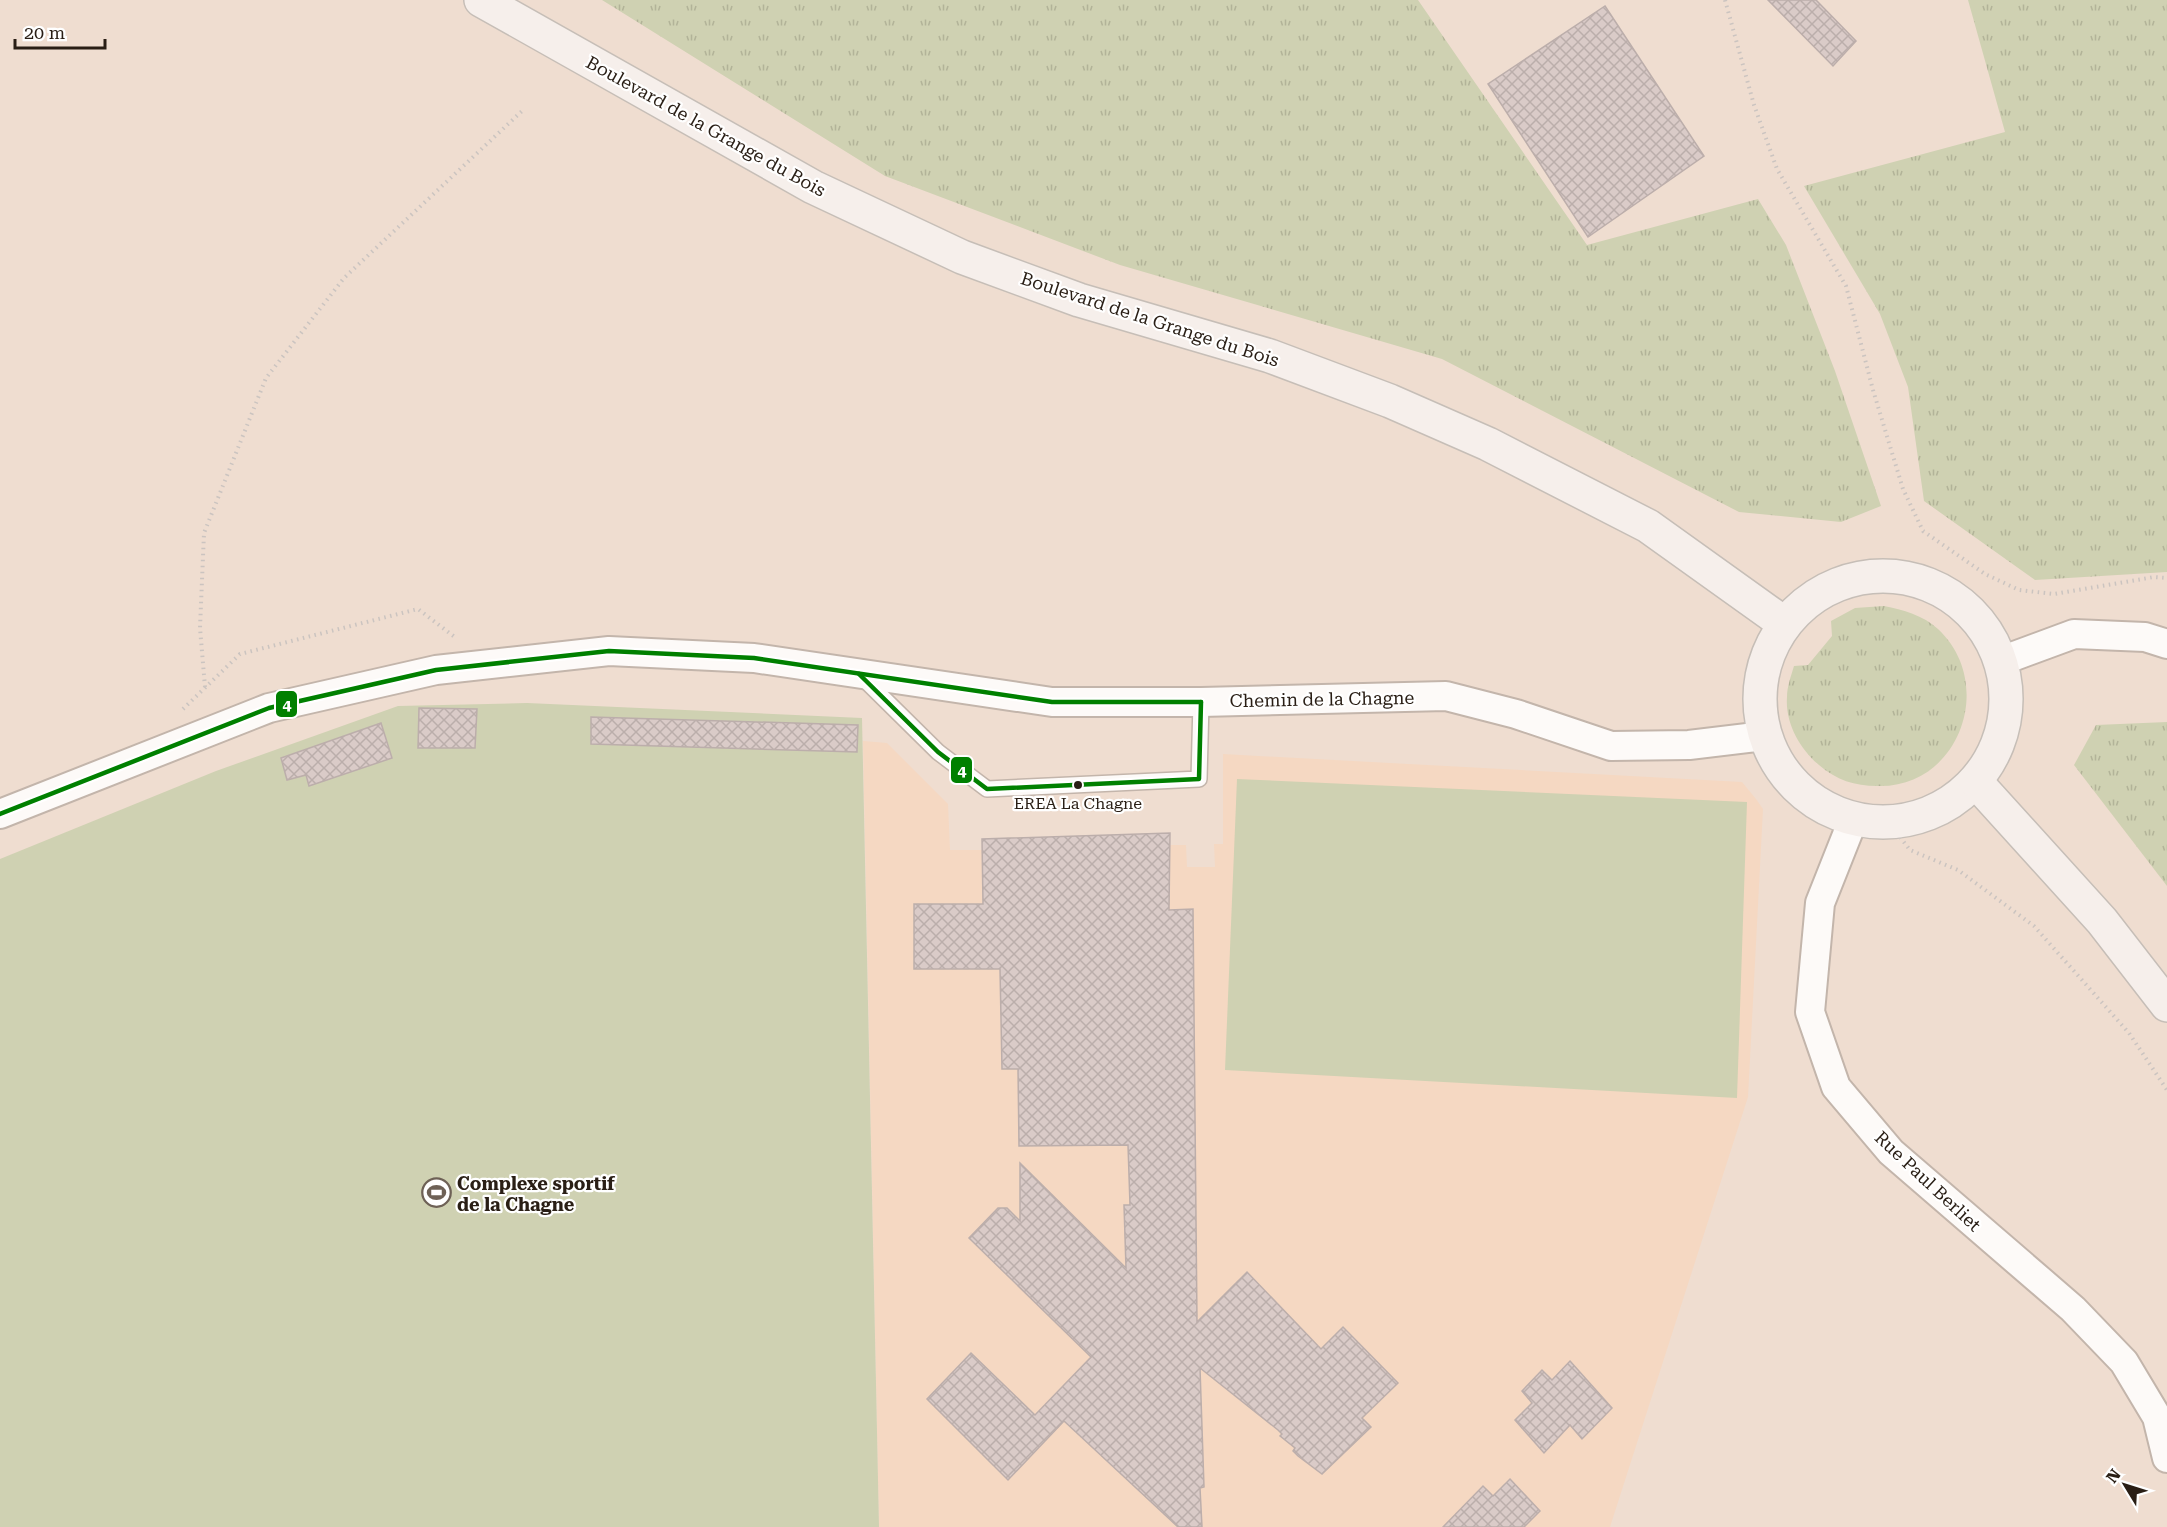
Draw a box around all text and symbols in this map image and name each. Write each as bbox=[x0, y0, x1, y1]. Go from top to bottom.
scale bar bbox=[15, 12, 105, 50]
text: 20 m bbox=[24, 22, 65, 43]
street label: Boulevard de la Grange du Bois bbox=[583, 51, 829, 201]
street label: Boulevard de la Grange du Bois bbox=[1018, 267, 1282, 371]
street label: Chemin de la Chagne bbox=[1230, 687, 1415, 711]
line badge: 4 bbox=[275, 690, 298, 718]
text: 4 bbox=[283, 695, 292, 714]
line badge: 4 bbox=[950, 756, 973, 784]
text: 4 bbox=[958, 761, 967, 780]
marker: EREA La Chagne bbox=[1072, 779, 1084, 791]
place label: EREA La Chagne bbox=[1014, 794, 1142, 813]
street label: Rue Paul Berliet bbox=[1871, 1127, 1986, 1236]
place label: Complexe sportif de la Chagne bbox=[457, 1173, 616, 1215]
sports icon: Complexe sportif de la Chagne bbox=[420, 1177, 452, 1209]
north arrow bbox=[2095, 1455, 2155, 1515]
text: N bbox=[2102, 1465, 2125, 1487]

